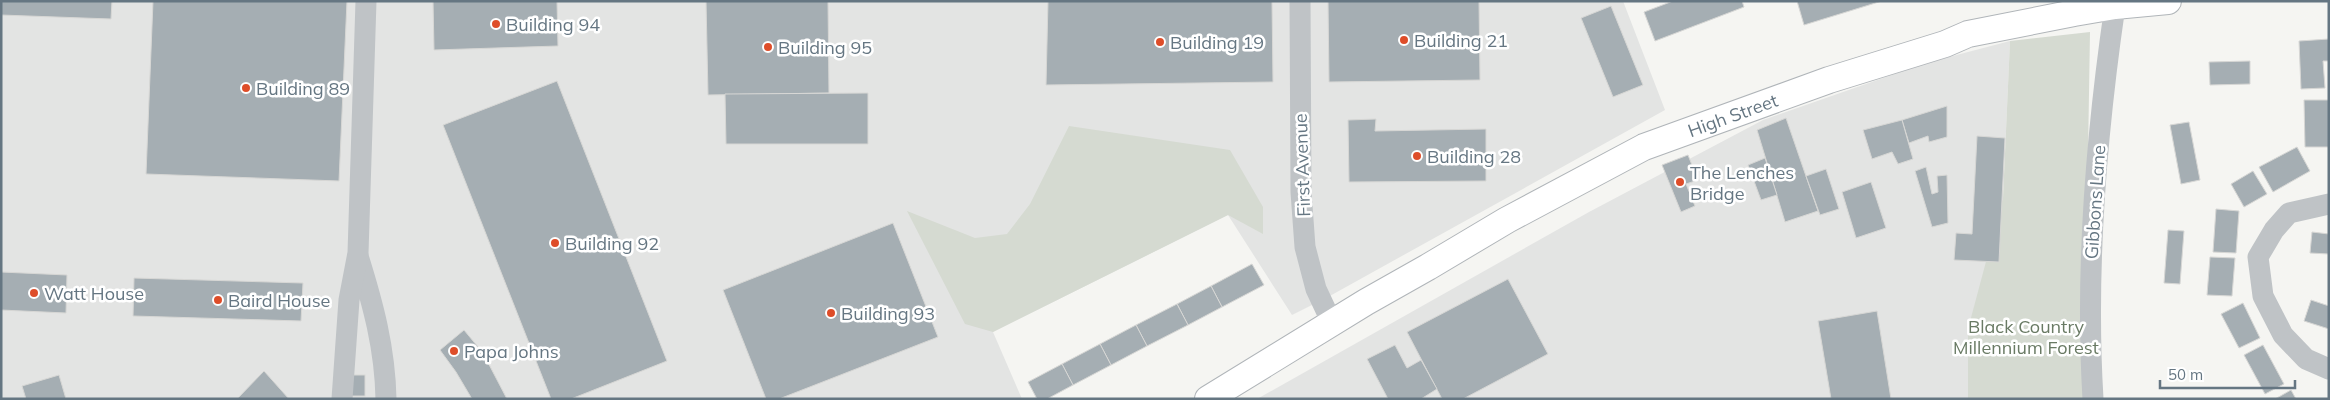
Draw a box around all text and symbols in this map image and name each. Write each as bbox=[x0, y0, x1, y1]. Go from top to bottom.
place label: Building 94 bbox=[506, 13, 600, 36]
marker: Building 94 bbox=[490, 18, 502, 30]
place label: Building 21 bbox=[1414, 29, 1508, 52]
place label: Building 19 bbox=[1170, 31, 1264, 54]
marker: Building 21 bbox=[1398, 34, 1410, 46]
place label: Building 95 bbox=[778, 36, 872, 59]
marker: Building 19 bbox=[1154, 36, 1166, 48]
marker: Building 95 bbox=[762, 41, 774, 53]
place label: Building 89 bbox=[256, 77, 350, 100]
marker: Building 89 bbox=[240, 82, 252, 94]
street label: High Street bbox=[1684, 88, 1781, 142]
street label: First Avenue bbox=[1289, 113, 1315, 217]
street label: Gibbons Lane bbox=[2080, 144, 2110, 260]
place label: Building 28 bbox=[1427, 145, 1521, 168]
marker: Building 28 bbox=[1411, 150, 1423, 162]
place label: The Lenches Bridge bbox=[1690, 161, 1794, 205]
marker: The Lenches Bridge bbox=[1674, 176, 1686, 188]
place label: Building 92 bbox=[565, 232, 659, 255]
marker: Building 92 bbox=[549, 237, 561, 249]
place label: Watt House bbox=[44, 282, 144, 305]
marker: Watt House bbox=[28, 287, 40, 299]
place label: Baird House bbox=[228, 289, 330, 312]
marker: Baird House bbox=[212, 294, 224, 306]
place label: Building 93 bbox=[841, 302, 935, 325]
marker: Building 93 bbox=[825, 307, 837, 319]
park label: Black Country Millennium Forest bbox=[1953, 315, 2099, 359]
place label: Papa Johns bbox=[464, 340, 559, 363]
marker: Papa Johns bbox=[448, 345, 460, 357]
scale bar bbox=[2160, 358, 2295, 390]
text: 50 m bbox=[2168, 365, 2203, 384]

